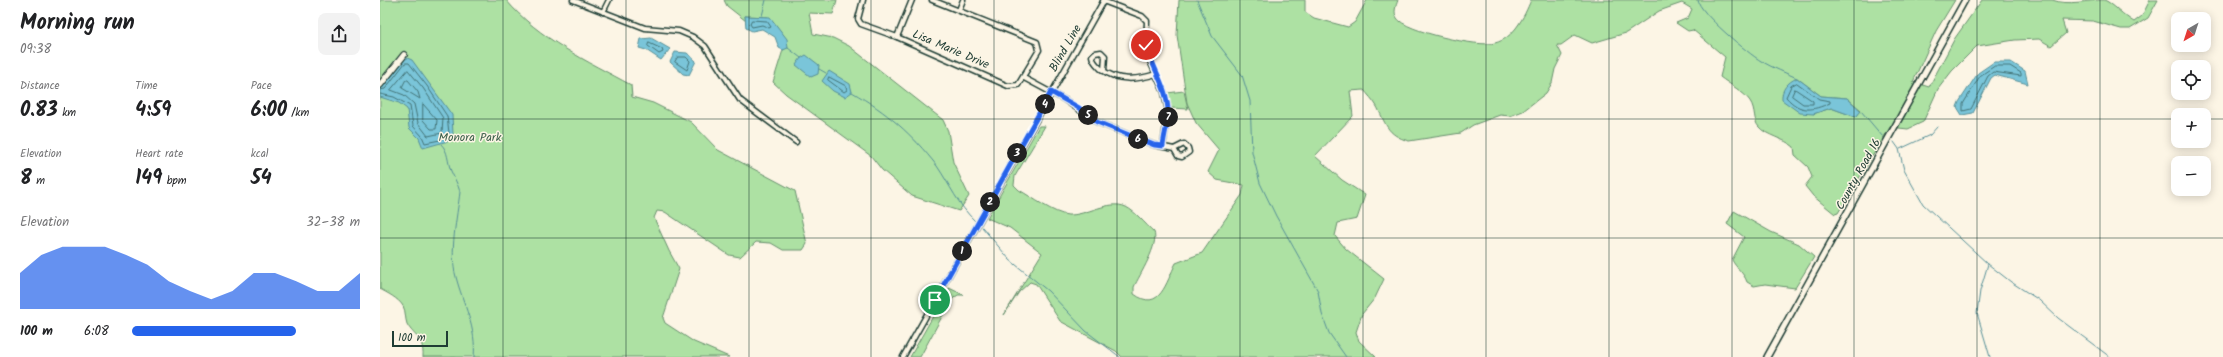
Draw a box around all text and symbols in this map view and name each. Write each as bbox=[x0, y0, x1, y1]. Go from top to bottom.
text: Morning run bbox=[20, 6, 135, 41]
north arrow bbox=[2171, 12, 2211, 52]
map controls bbox=[2171, 12, 2211, 196]
button: share bbox=[318, 13, 360, 55]
street label: Blind Line bbox=[1044, 21, 1087, 75]
street label: Lisa Marie Drive bbox=[909, 25, 993, 74]
pin bbox=[1129, 28, 1163, 62]
icon: check bbox=[1135, 34, 1157, 56]
text: 09:38 bbox=[20, 39, 51, 60]
button: locate bbox=[2171, 60, 2211, 100]
text: Distance bbox=[20, 77, 60, 95]
text: Time bbox=[135, 77, 158, 95]
text: Pace bbox=[251, 77, 272, 95]
pin: 4 bbox=[1035, 94, 1055, 114]
text: 0.83 bbox=[20, 95, 58, 127]
text: 4:59 bbox=[135, 95, 171, 127]
text: 6:00 bbox=[251, 95, 287, 127]
text: 4 bbox=[1042, 95, 1048, 113]
text: km bbox=[58, 104, 76, 122]
text: /km bbox=[287, 104, 309, 122]
pin: 5 bbox=[1078, 105, 1098, 125]
text: 5 bbox=[1085, 106, 1091, 124]
pin: 7 bbox=[1158, 107, 1178, 127]
text: 7 bbox=[1165, 108, 1171, 126]
button: + bbox=[2171, 108, 2211, 148]
park label: Monora Park bbox=[439, 128, 502, 147]
pin: 6 bbox=[1128, 129, 1148, 149]
text: 6 bbox=[1135, 130, 1141, 148]
street label: County Road 16 bbox=[1831, 135, 1886, 213]
pin: 3 bbox=[1007, 143, 1027, 163]
text: 3 bbox=[1014, 144, 1020, 162]
text: Elevation bbox=[20, 145, 62, 163]
text: Heart rate bbox=[135, 145, 183, 163]
text: kcal bbox=[251, 145, 269, 163]
button: − bbox=[2171, 156, 2211, 196]
text: 8 bbox=[20, 163, 32, 195]
text: 149 bbox=[135, 163, 162, 195]
text: 54 bbox=[251, 163, 272, 195]
text: m bbox=[32, 172, 45, 190]
text: bpm bbox=[162, 172, 187, 190]
pin: 2 bbox=[980, 192, 1000, 212]
text: 2 bbox=[987, 193, 993, 211]
text: Elevation bbox=[20, 212, 69, 233]
text: 32–38 m bbox=[306, 212, 360, 233]
pin: 1 bbox=[952, 241, 972, 261]
text: 1 bbox=[960, 242, 964, 260]
pin bbox=[918, 283, 952, 317]
icon: arrive bbox=[924, 289, 946, 311]
text: 100 m bbox=[20, 321, 53, 342]
text: 6:08 bbox=[84, 321, 109, 342]
scale bar bbox=[392, 329, 448, 348]
text: 100 m bbox=[398, 329, 426, 347]

